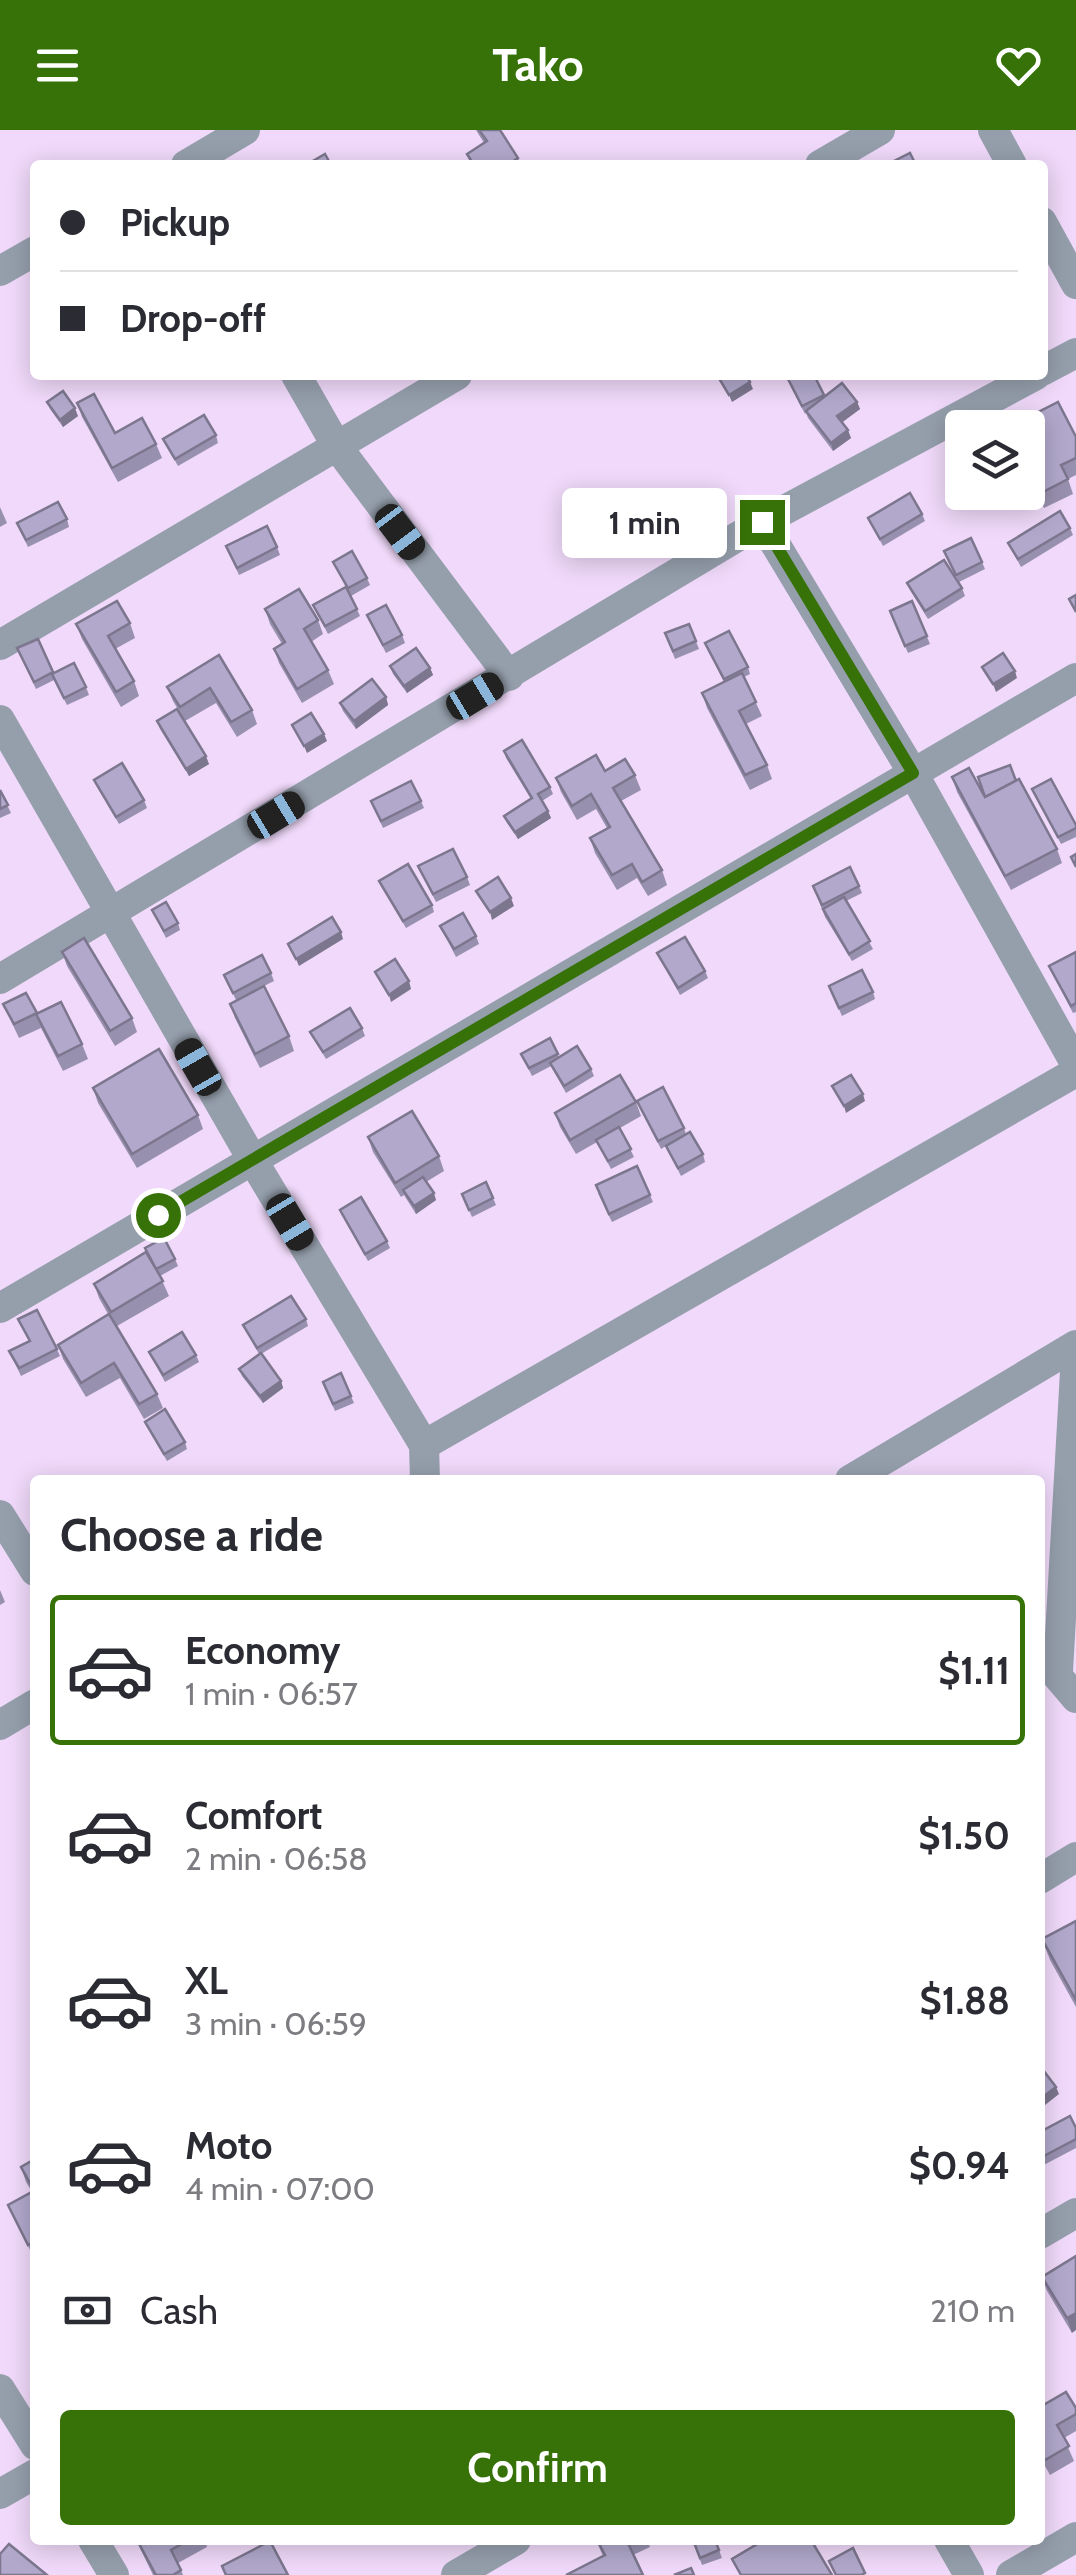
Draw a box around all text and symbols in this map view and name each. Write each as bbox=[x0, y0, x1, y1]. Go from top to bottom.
icon: menu bbox=[30, 38, 85, 93]
text: Tako bbox=[492, 38, 584, 92]
icon: heart bbox=[991, 38, 1046, 93]
text: Pickup bbox=[120, 199, 230, 246]
text: Drop-off bbox=[120, 295, 266, 342]
map controls bbox=[945, 410, 1045, 510]
button: layers bbox=[945, 410, 1045, 510]
callout: 1 min bbox=[562, 487, 727, 557]
car bbox=[370, 499, 430, 565]
route end bbox=[740, 500, 785, 545]
text: 1 min bbox=[608, 503, 681, 542]
car bbox=[442, 668, 508, 724]
car bbox=[243, 787, 309, 843]
car bbox=[170, 1034, 226, 1100]
car bbox=[262, 1189, 318, 1255]
route start bbox=[136, 1193, 181, 1238]
text: Choose a ride bbox=[60, 1508, 323, 1562]
icon: car bbox=[65, 1625, 155, 1715]
text: Economy bbox=[185, 1627, 340, 1674]
text: $1.11 bbox=[938, 1647, 1010, 1694]
text: 1 min · 06:57 bbox=[185, 1674, 358, 1713]
icon: car bbox=[65, 1790, 155, 1880]
text: Comfort bbox=[185, 1792, 322, 1839]
text: $1.50 bbox=[918, 1812, 1010, 1859]
text: 2 min · 06:58 bbox=[185, 1839, 368, 1878]
icon: car bbox=[65, 1955, 155, 2045]
text: XL bbox=[185, 1957, 228, 2004]
text: $1.88 bbox=[920, 1977, 1010, 2024]
text: 3 min · 06:59 bbox=[185, 2004, 367, 2043]
icon: car bbox=[65, 2120, 155, 2210]
text: Moto bbox=[185, 2122, 272, 2169]
text: $0.94 bbox=[909, 2142, 1010, 2189]
text: 4 min · 07:00 bbox=[185, 2169, 375, 2208]
icon: cash bbox=[60, 2283, 115, 2338]
text: Cash bbox=[140, 2287, 218, 2334]
text: 210 m bbox=[930, 2291, 1015, 2330]
button: Confirm bbox=[60, 2410, 1015, 2525]

